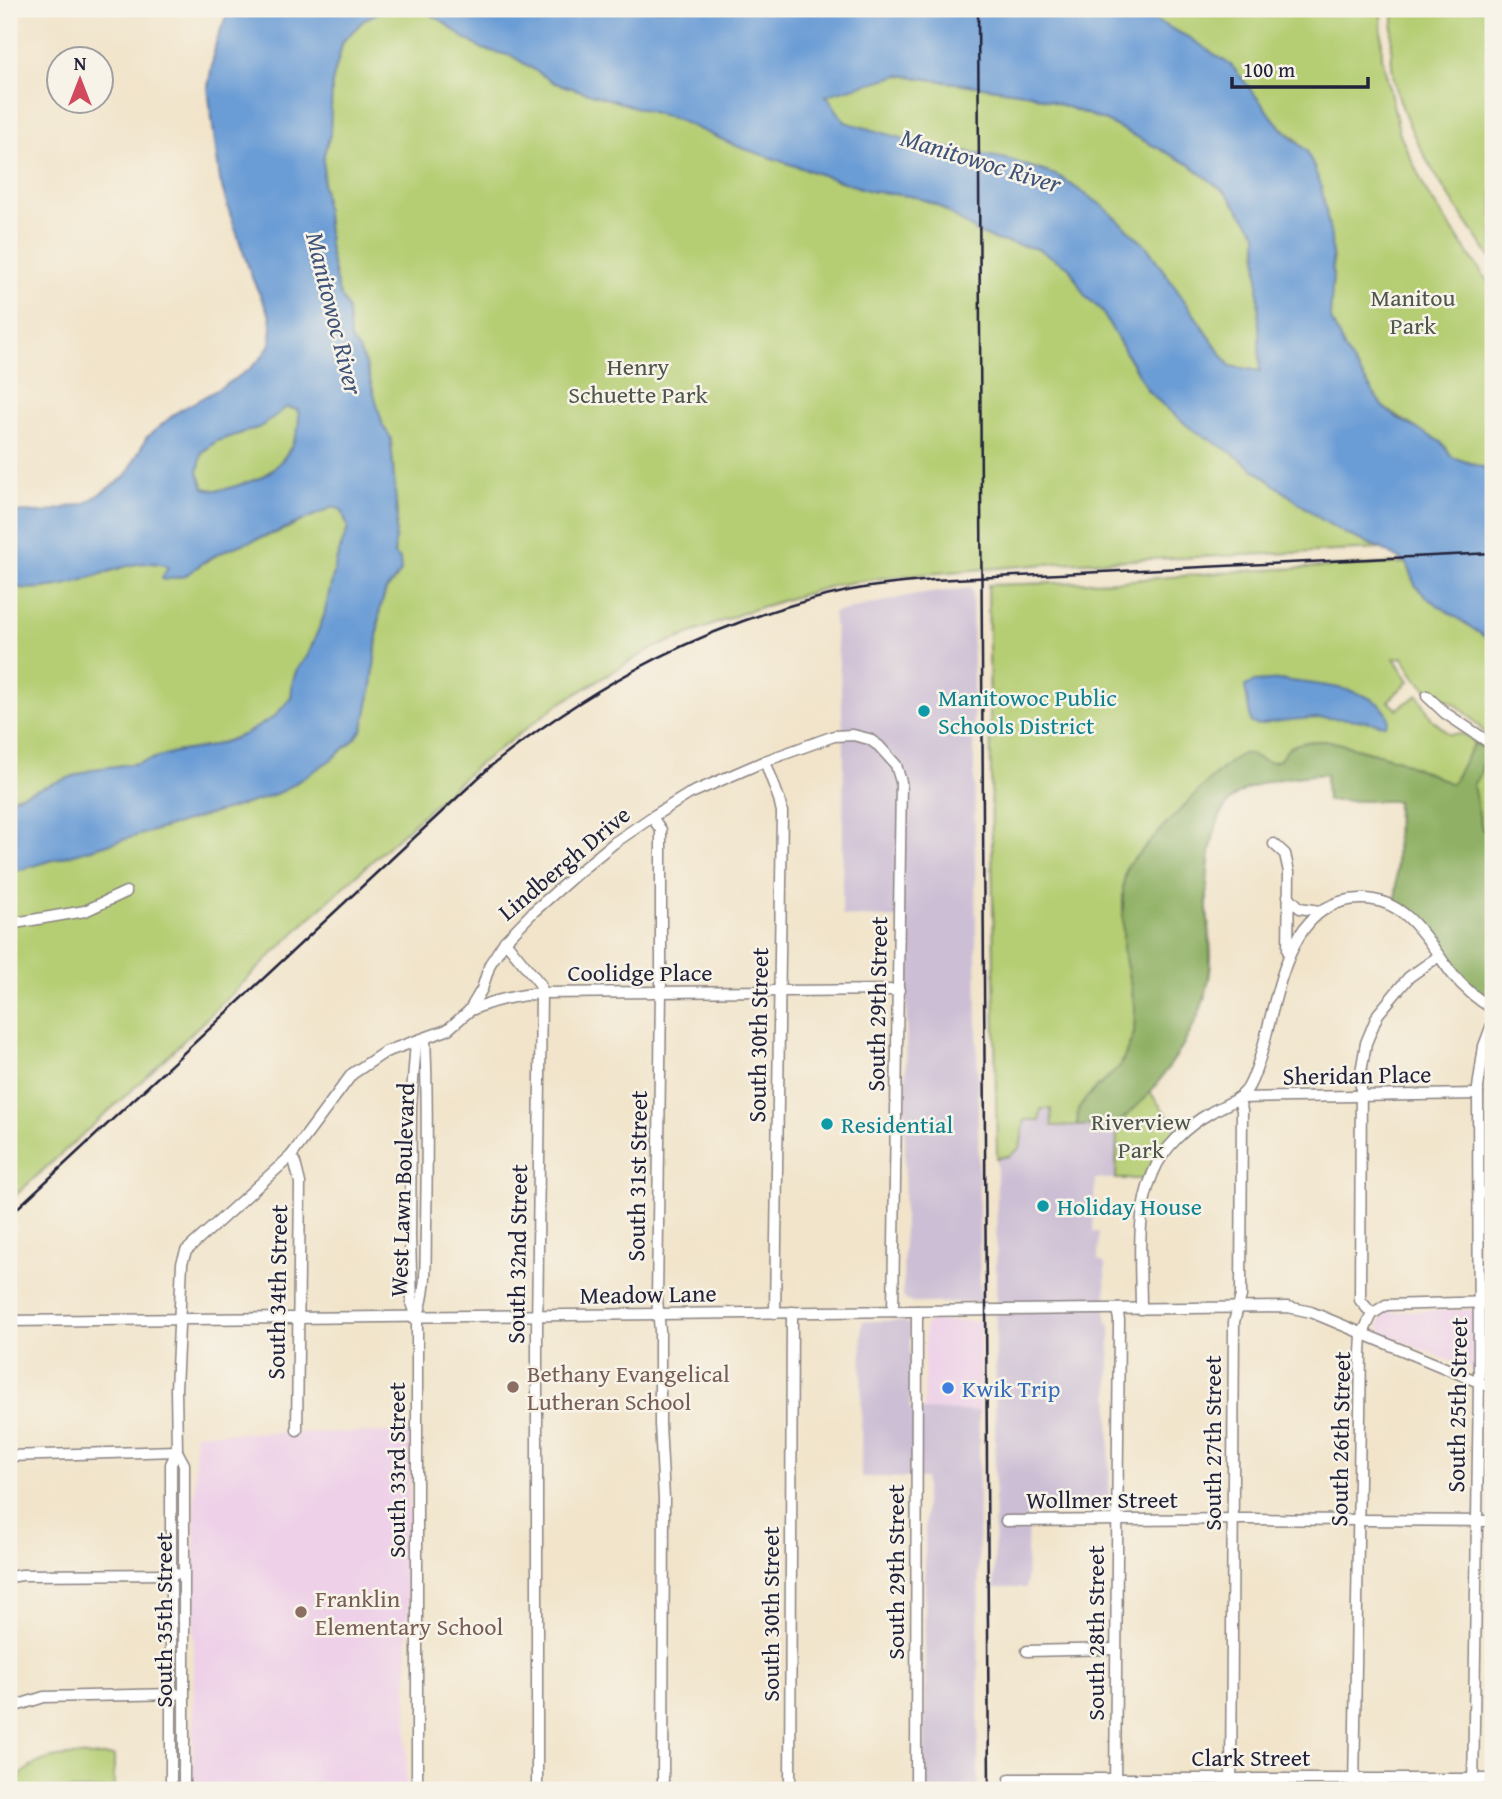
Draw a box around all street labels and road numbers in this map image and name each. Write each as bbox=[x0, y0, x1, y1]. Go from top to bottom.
street label: Lindbergh Drive bbox=[490, 797, 638, 929]
street label: South 29th Street bbox=[858, 916, 896, 1092]
street label: South 30th Street bbox=[739, 947, 777, 1123]
street label: Coolidge Place bbox=[567, 955, 713, 990]
street label: Sheridan Place bbox=[1282, 1056, 1432, 1094]
street label: West Lawn Boulevard bbox=[381, 1082, 423, 1298]
street label: South 31st Street bbox=[618, 1090, 656, 1262]
street label: South 32nd Street bbox=[498, 1163, 536, 1344]
street label: South 34th Street bbox=[258, 1204, 296, 1380]
street label: Meadow Lane bbox=[579, 1275, 717, 1313]
street label: South 25th Street bbox=[1438, 1317, 1476, 1493]
street label: South 26th Street bbox=[1321, 1351, 1359, 1527]
street label: South 27th Street bbox=[1195, 1355, 1230, 1531]
street label: South 33rd Street bbox=[379, 1382, 414, 1558]
street label: Wollmer Street bbox=[1026, 1482, 1178, 1517]
street label: South 29th Street bbox=[878, 1484, 913, 1660]
street label: South 30th Street bbox=[753, 1526, 788, 1702]
street label: South 35th Street bbox=[146, 1532, 181, 1708]
street label: South 28th Street bbox=[1078, 1545, 1113, 1721]
street label: Clark Street bbox=[1191, 1740, 1311, 1775]

